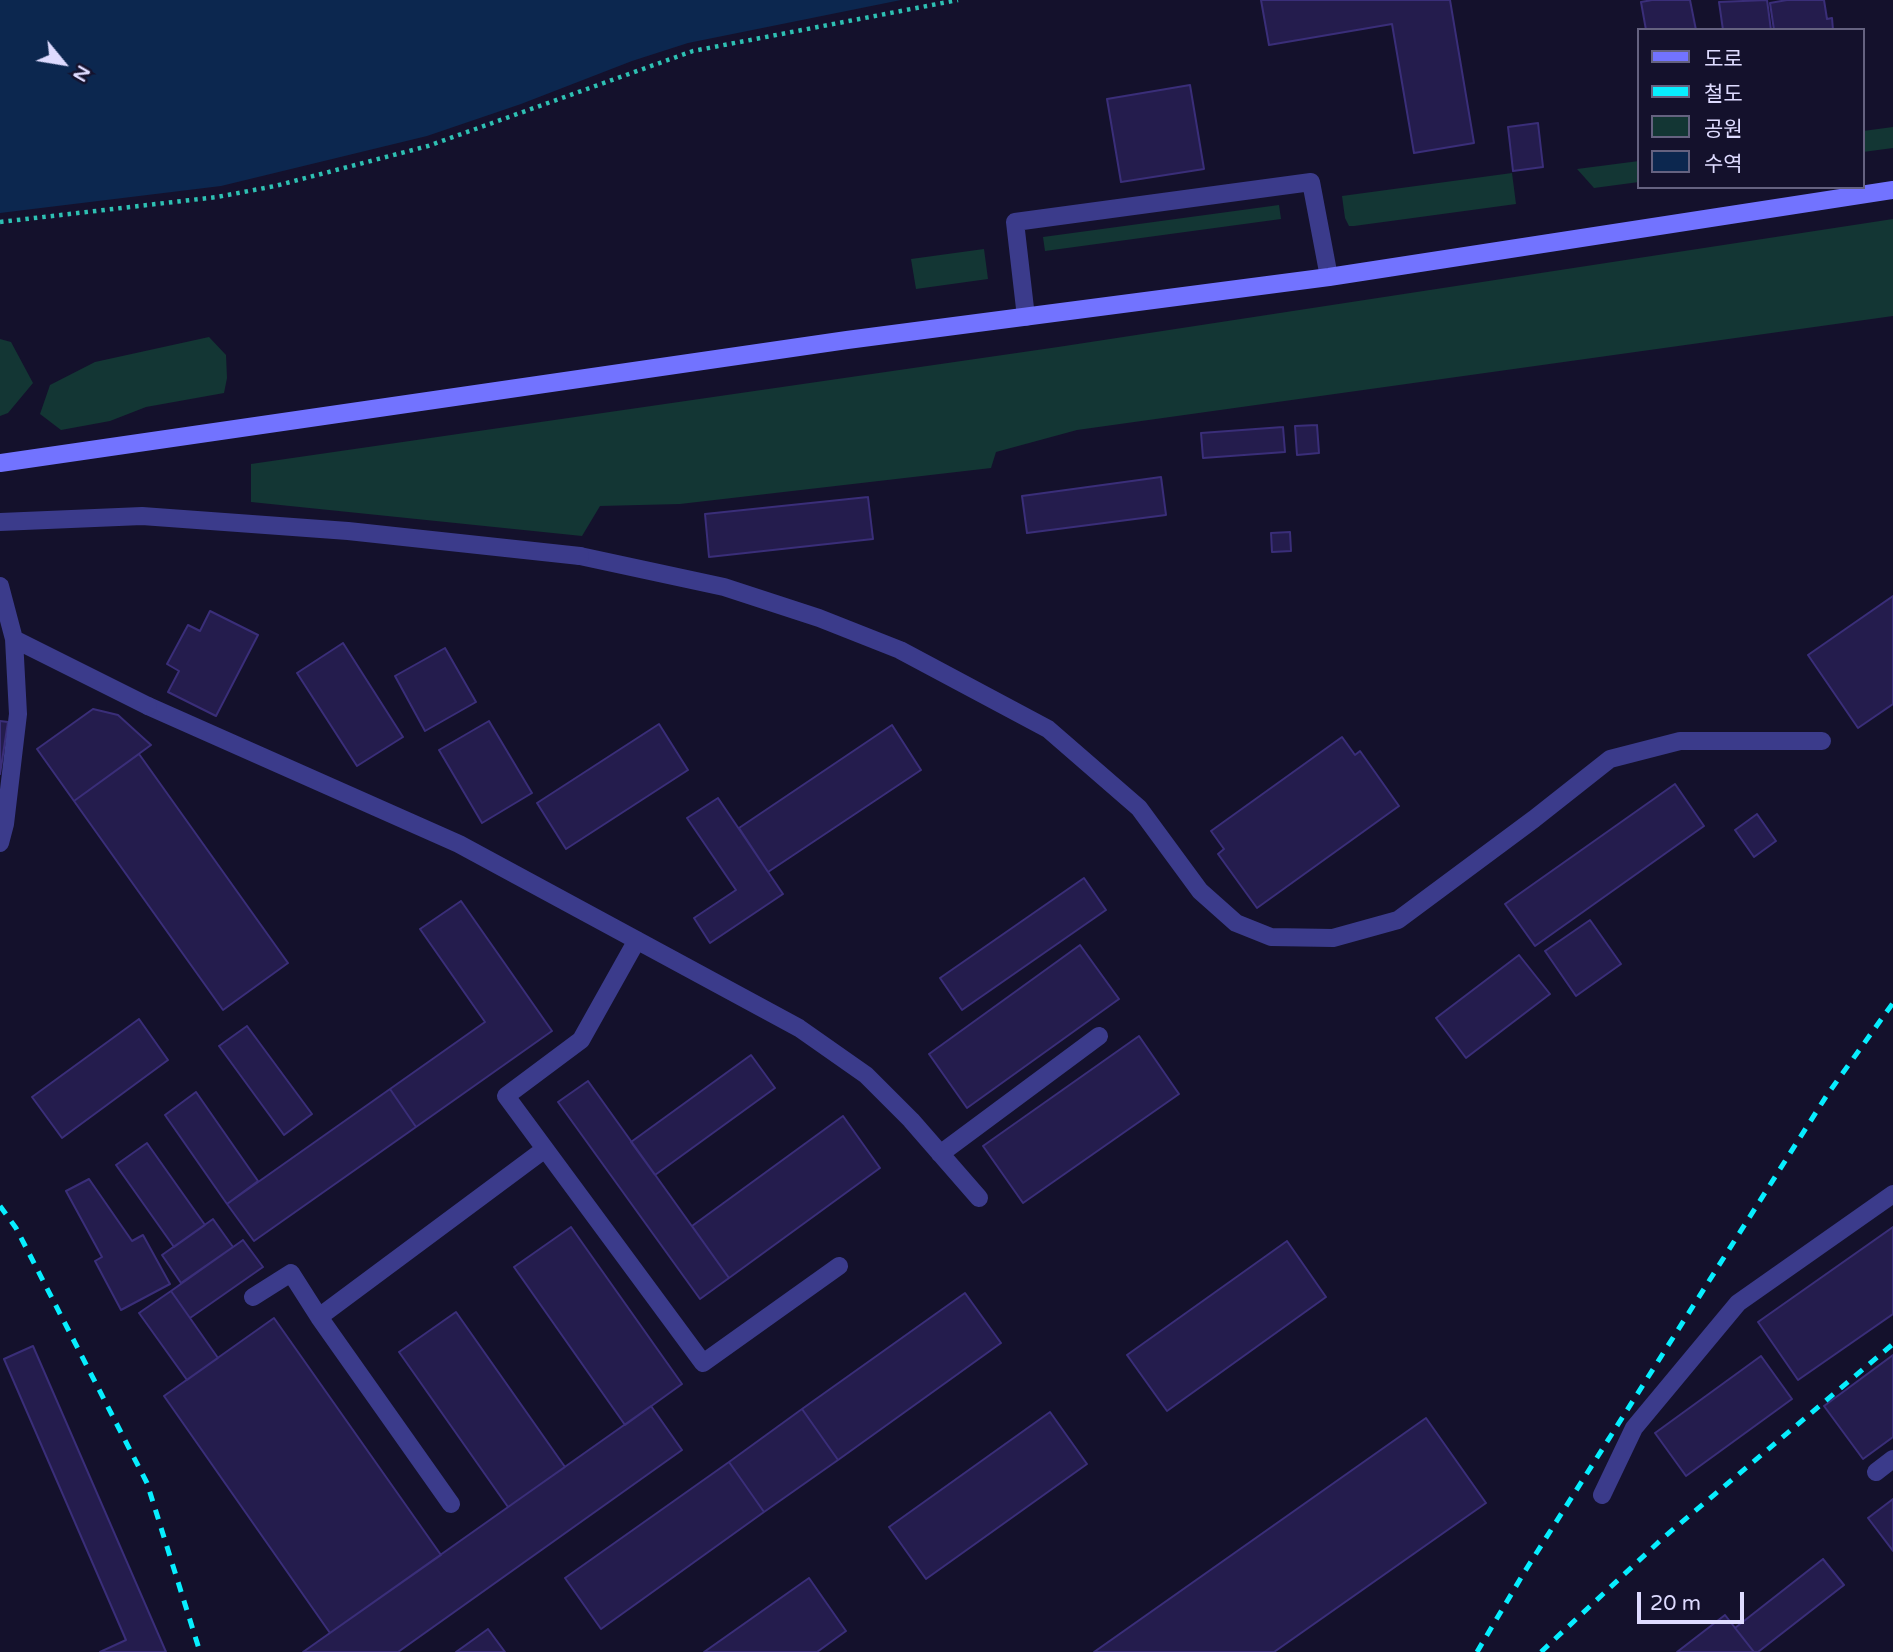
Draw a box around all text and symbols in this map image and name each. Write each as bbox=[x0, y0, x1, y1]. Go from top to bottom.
north arrow bbox=[28, 28, 98, 98]
legend bbox=[1638, 28, 1865, 189]
text: 도로 bbox=[1704, 47, 1743, 72]
text: N bbox=[68, 61, 95, 86]
text: 철도 bbox=[1704, 82, 1743, 107]
text: 공원 bbox=[1704, 117, 1743, 142]
text: 수역 bbox=[1704, 152, 1743, 177]
scale bar bbox=[1641, 1578, 1748, 1622]
text: 20 m bbox=[1650, 1591, 1701, 1616]

